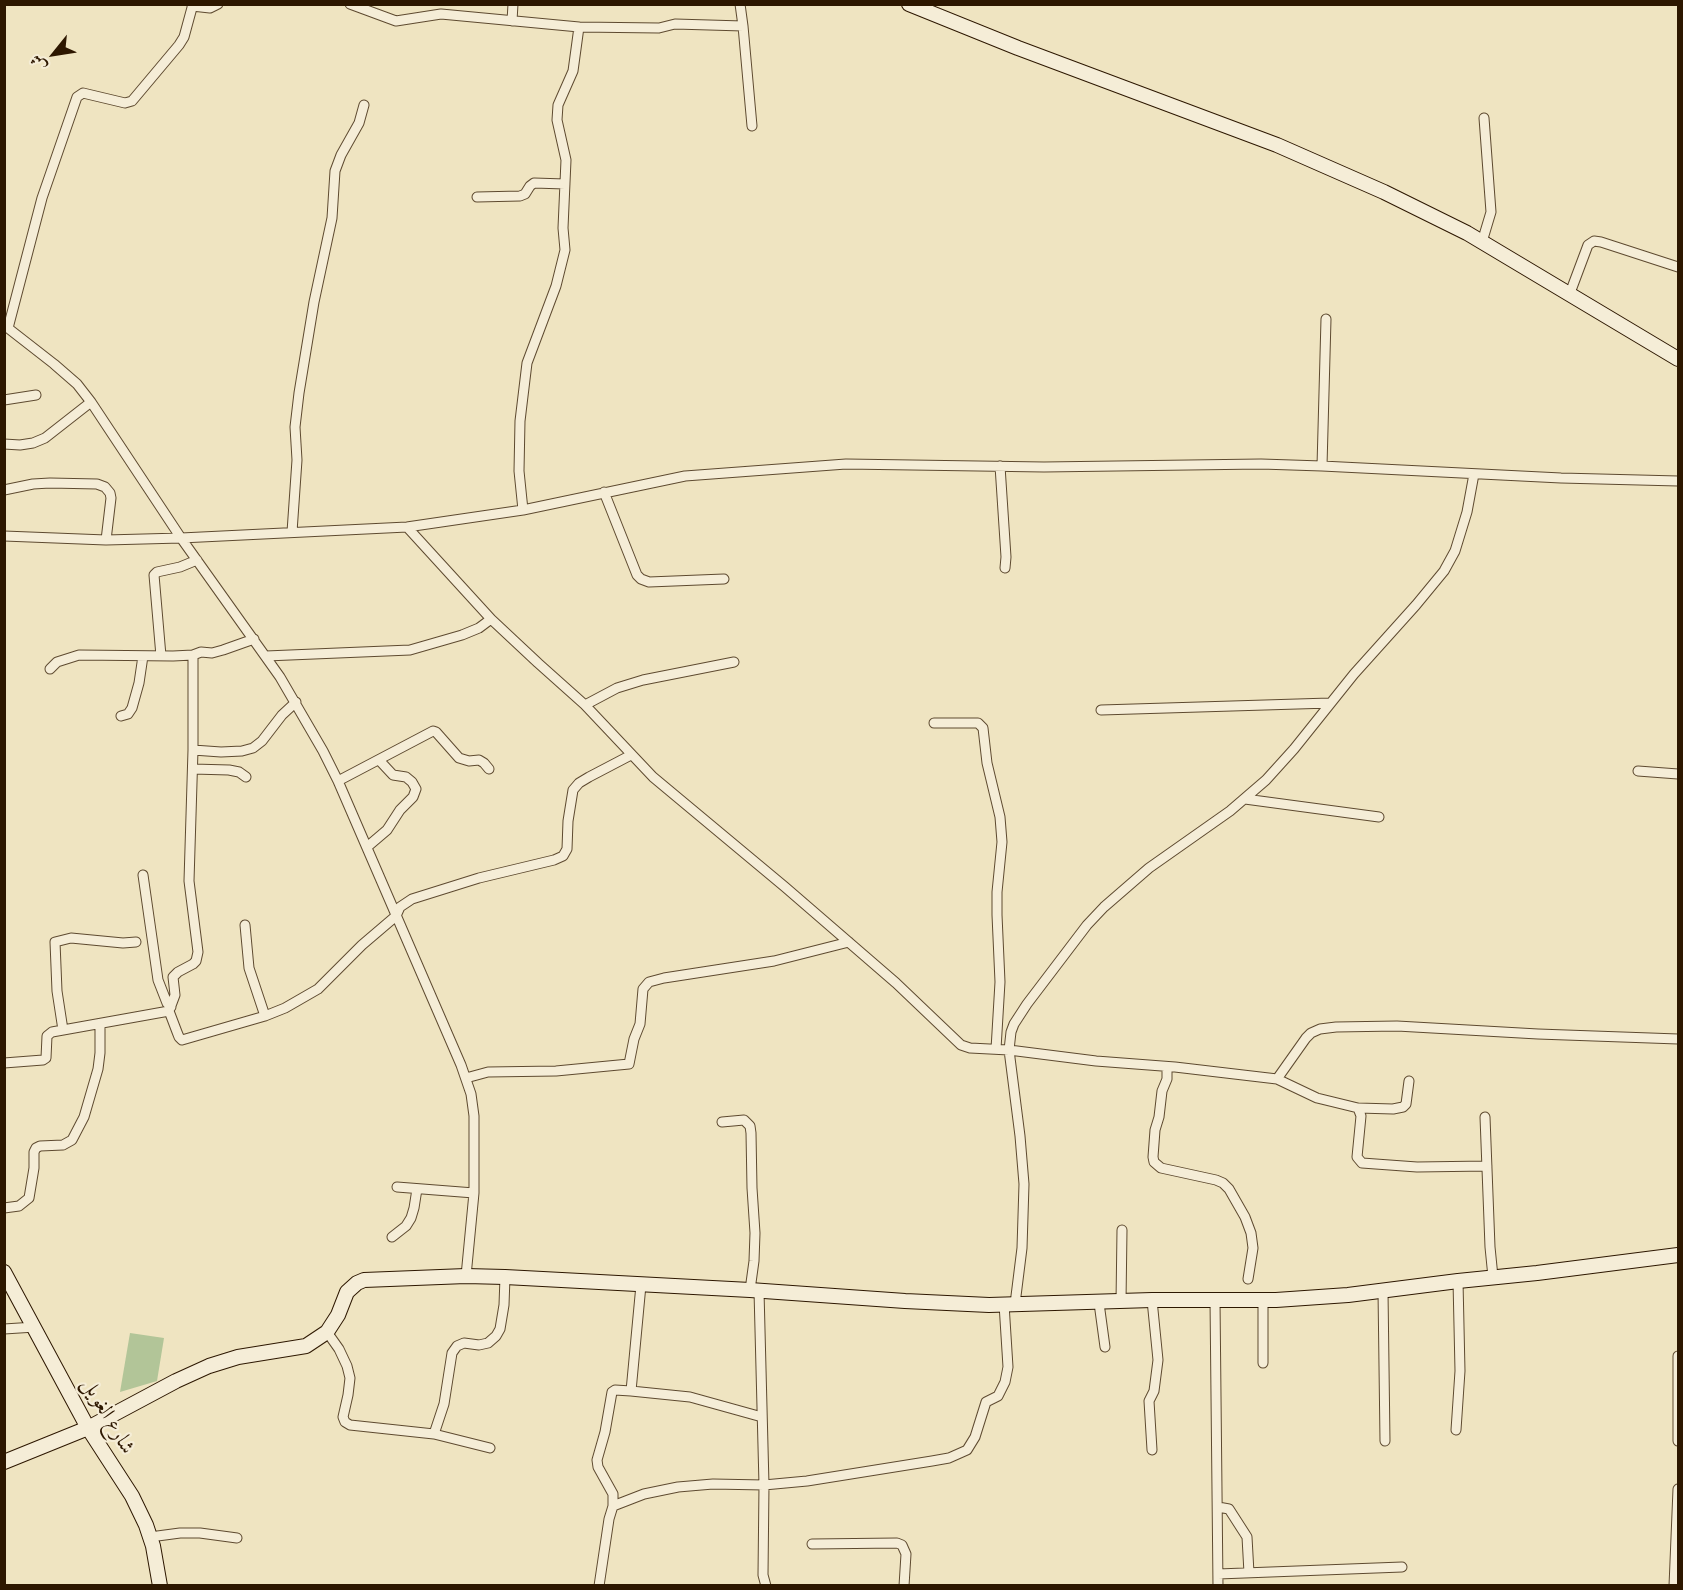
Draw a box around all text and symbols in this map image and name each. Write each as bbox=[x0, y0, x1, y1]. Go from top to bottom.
north arrow bbox=[24, 24, 84, 84]
text: ش bbox=[25, 51, 51, 75]
street label: شارع الغويل bbox=[76, 1373, 140, 1459]

